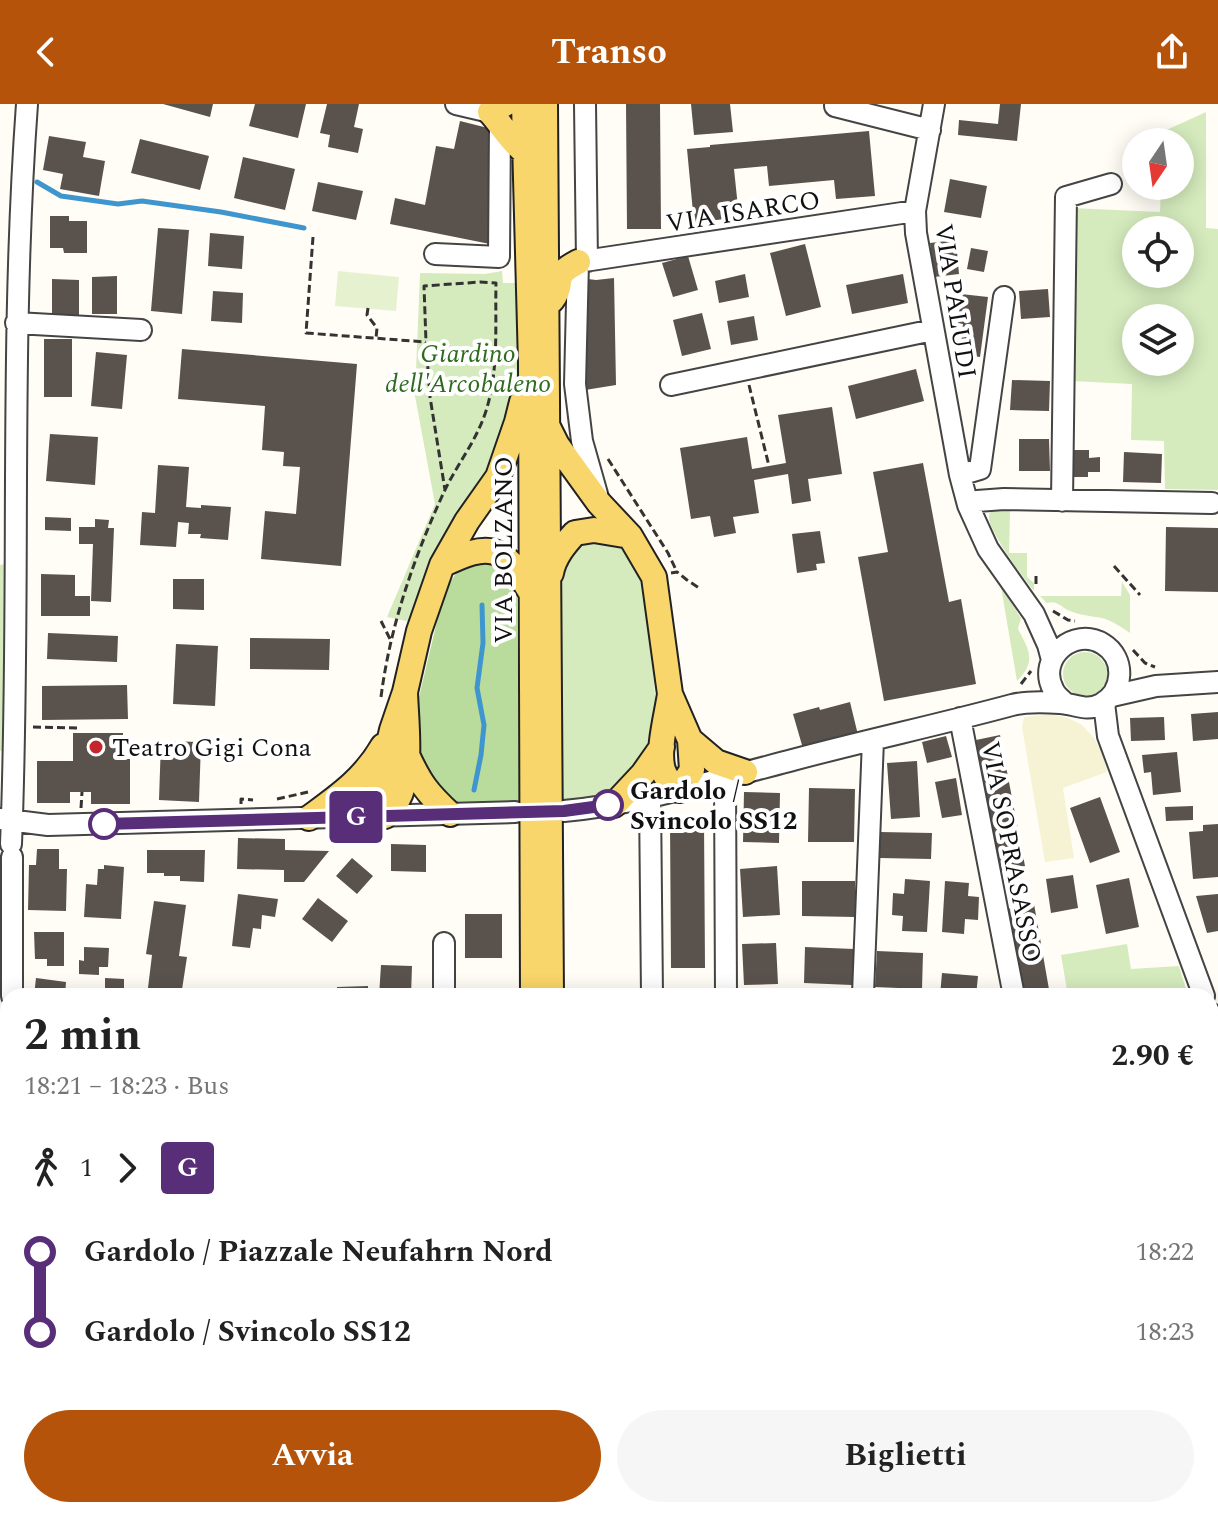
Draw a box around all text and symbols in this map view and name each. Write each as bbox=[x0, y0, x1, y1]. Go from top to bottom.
text: Transo bbox=[551, 25, 667, 80]
icon: back bbox=[24, 30, 68, 74]
icon: share bbox=[1150, 30, 1194, 74]
north arrow bbox=[1122, 128, 1194, 200]
map controls bbox=[1122, 128, 1194, 376]
street label: VIA ISARCO bbox=[663, 180, 823, 244]
button: locate bbox=[1122, 216, 1194, 288]
street label: VIA PALUDI bbox=[923, 221, 987, 382]
button: layers bbox=[1122, 304, 1194, 376]
park label: Giardino dell'Arcobaleno bbox=[385, 334, 551, 404]
street label: VIA BOLZANO bbox=[484, 456, 524, 644]
place label: Teatro Gigi Cona bbox=[112, 728, 312, 768]
marker: Teatro Gigi Cona bbox=[87, 738, 105, 756]
street label: VIA SOPRASASSO bbox=[970, 738, 1052, 966]
place label: Gardolo / Svincolo SS12 bbox=[630, 771, 797, 841]
marker: Gardolo / Svincolo SS12 bbox=[593, 790, 623, 820]
line badge: G bbox=[330, 791, 382, 843]
text: G bbox=[345, 795, 367, 838]
unlabelled marker bbox=[89, 809, 119, 839]
text: 2 min bbox=[24, 1002, 141, 1069]
text: 2.90 € bbox=[1111, 1033, 1194, 1079]
text: 18:21 – 18:23 · Bus bbox=[24, 1066, 229, 1106]
icon: walk bbox=[24, 1146, 68, 1190]
icon: forward bbox=[105, 1146, 149, 1190]
text: G bbox=[177, 1146, 198, 1189]
text: 1 bbox=[80, 1148, 93, 1188]
text: Gardolo / Piazzale Neufahrn Nord bbox=[84, 1229, 553, 1275]
text: 18:22 bbox=[1135, 1232, 1194, 1272]
text: Gardolo / Svincolo SS12 bbox=[84, 1309, 411, 1355]
text: 18:23 bbox=[1135, 1312, 1194, 1352]
button: Avvia bbox=[24, 1410, 601, 1502]
button: Biglietti bbox=[617, 1410, 1194, 1502]

